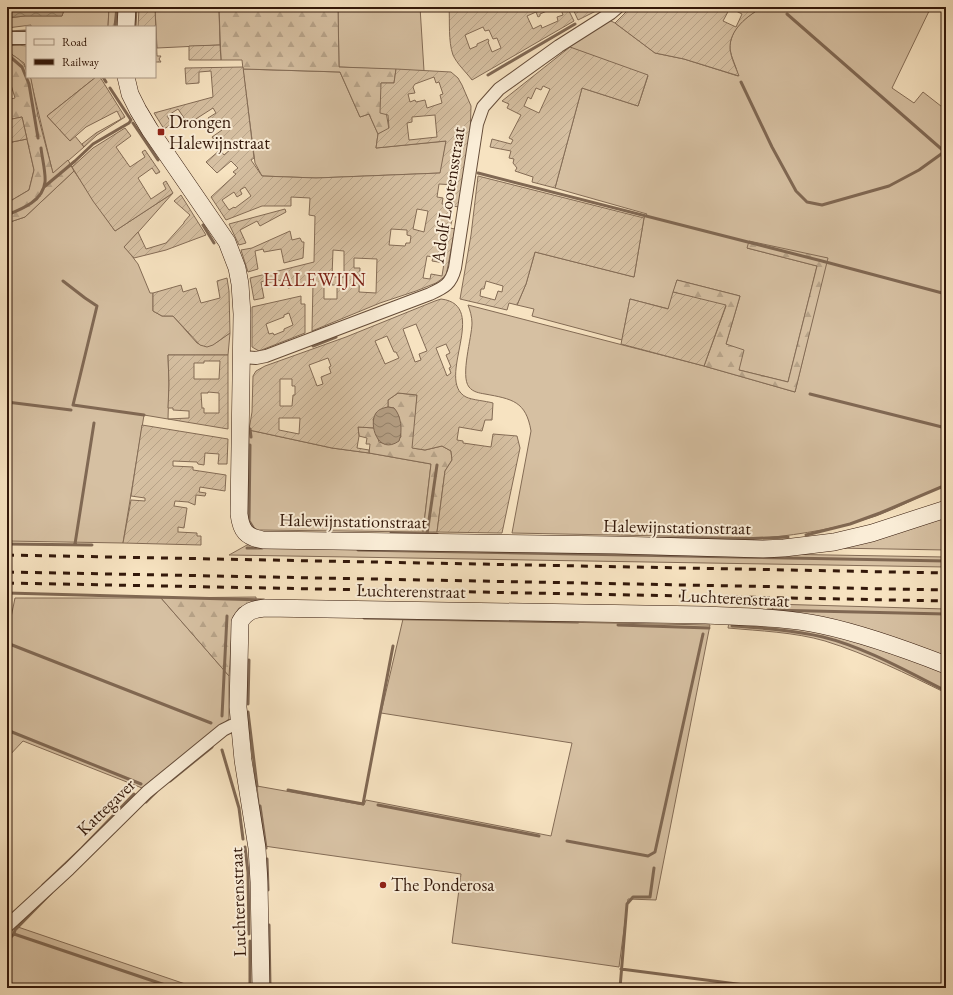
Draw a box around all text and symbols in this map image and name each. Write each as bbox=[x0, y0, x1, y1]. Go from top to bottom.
legend bbox=[26, 26, 156, 78]
text: Road bbox=[62, 34, 88, 50]
text: Railway bbox=[62, 54, 100, 70]
place label: Drongen Halewijnstraat bbox=[169, 110, 270, 154]
street label: Adolf Lootensstraat bbox=[425, 125, 470, 266]
marker: Drongen Halewijnstraat bbox=[156, 127, 166, 137]
district label: HALEWIJN bbox=[263, 267, 367, 292]
street label: Halewijnstationstraat bbox=[279, 508, 428, 533]
street label: Halewijnstationstraat bbox=[603, 514, 752, 539]
street label: Luchterenstraat bbox=[356, 578, 466, 603]
street label: Luchterenstraat bbox=[680, 583, 791, 612]
street label: Kattegaver bbox=[71, 773, 140, 840]
street label: Luchterenstraat bbox=[224, 847, 251, 957]
place label: The Ponderosa bbox=[391, 873, 495, 896]
marker: The Ponderosa bbox=[378, 880, 388, 890]

